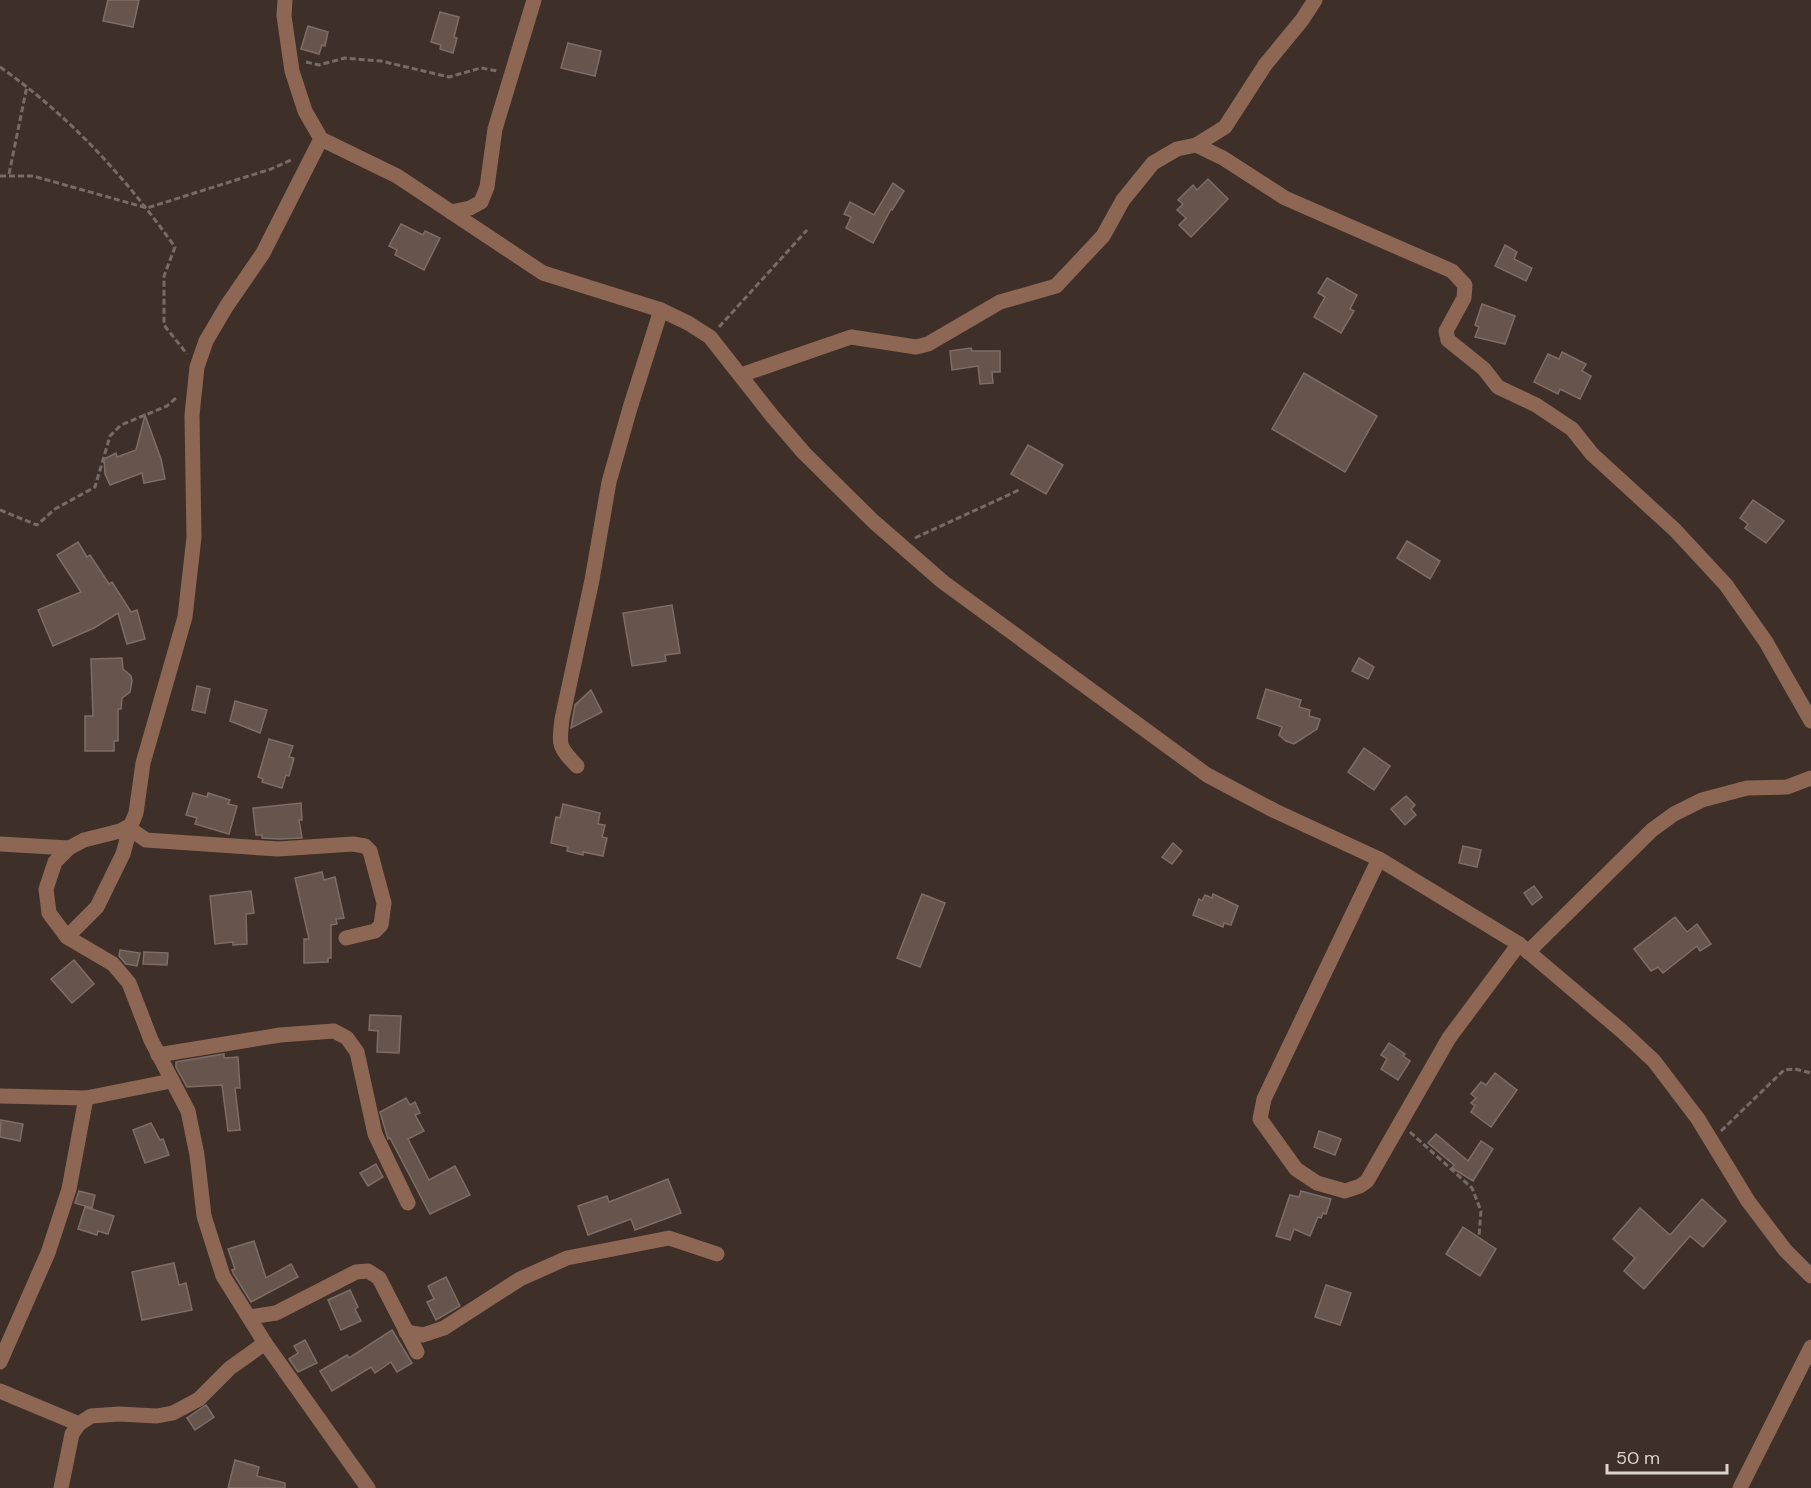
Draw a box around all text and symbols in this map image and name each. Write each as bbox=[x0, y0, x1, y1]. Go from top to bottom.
scale bar bbox=[1607, 1437, 1727, 1475]
text: 50 m bbox=[1616, 1446, 1660, 1470]

